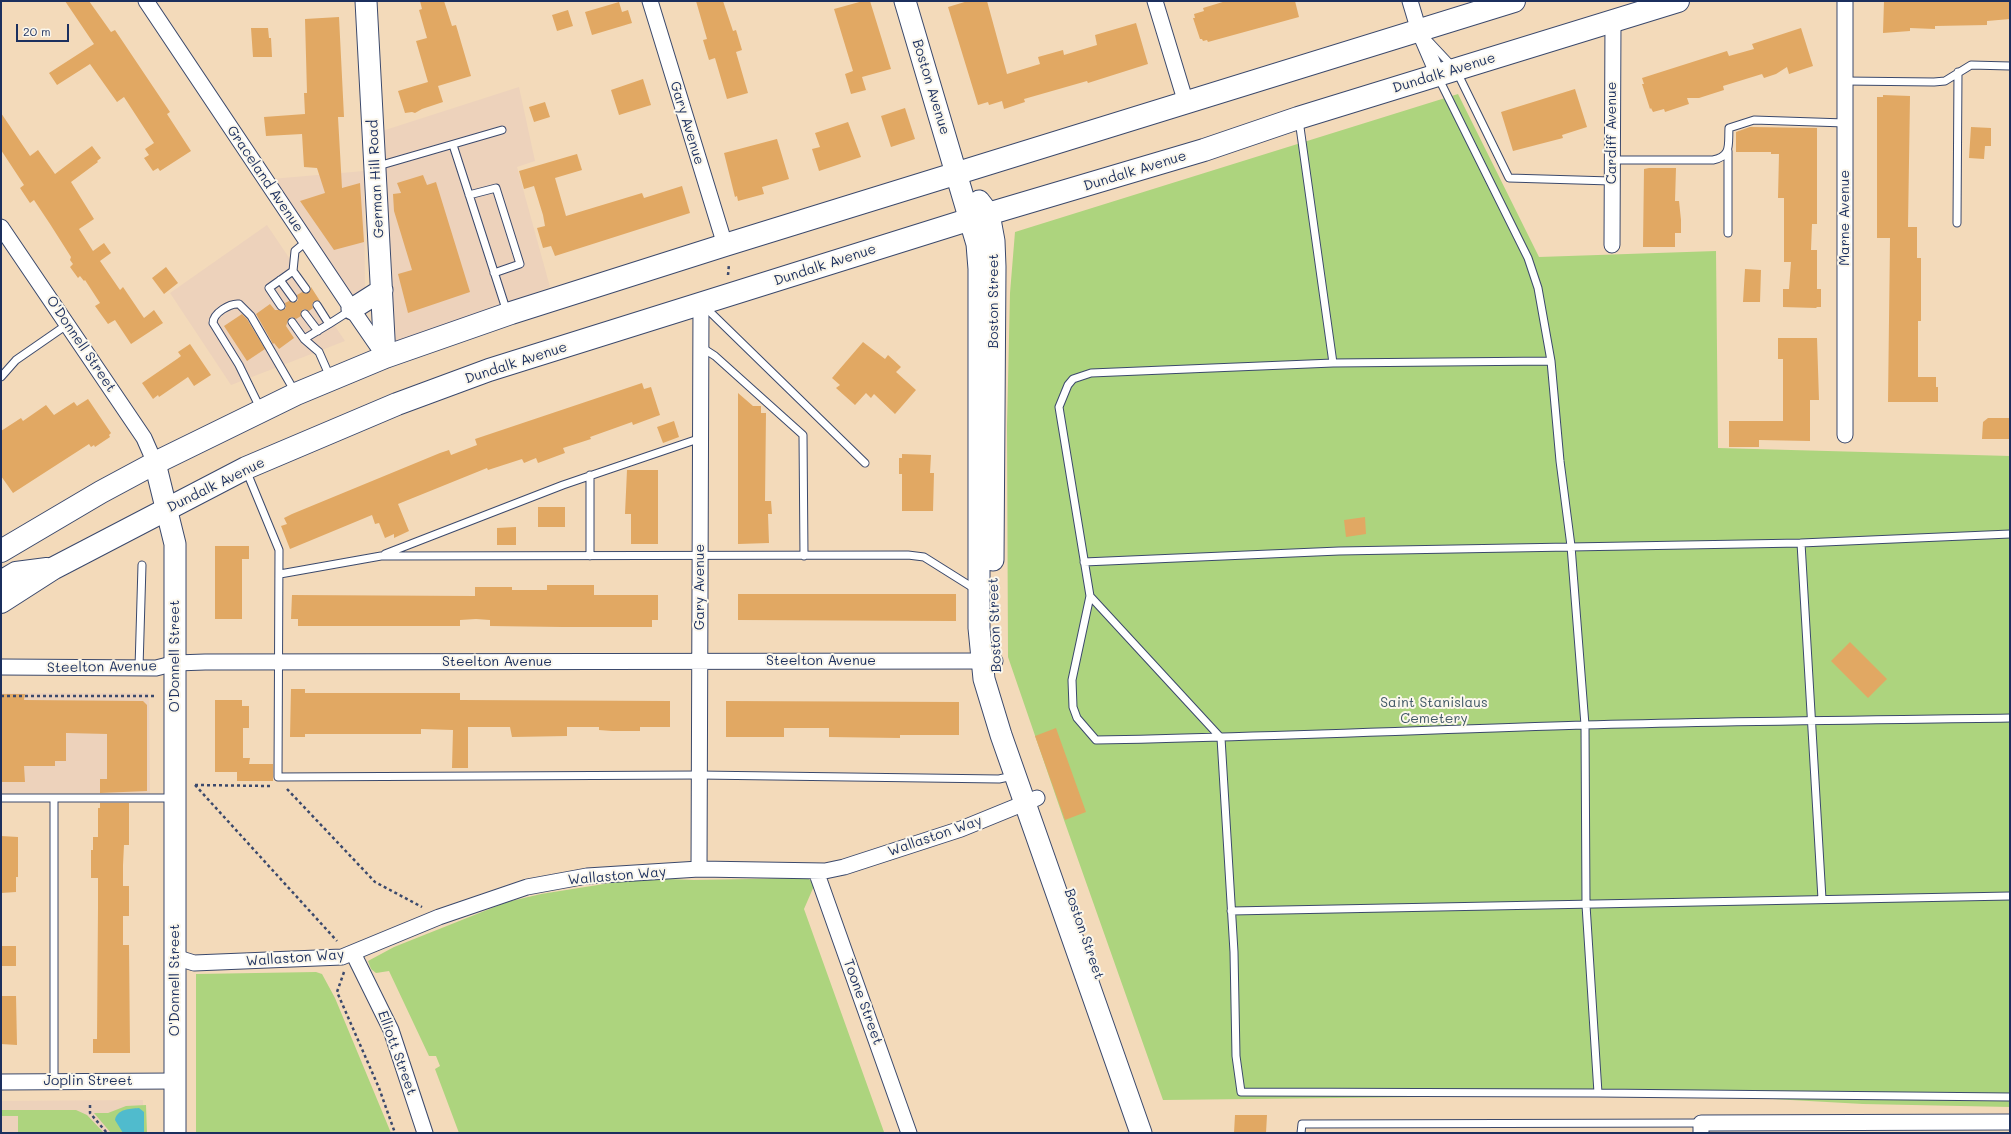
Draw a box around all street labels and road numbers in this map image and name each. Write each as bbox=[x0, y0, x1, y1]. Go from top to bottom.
street label: Boston Avenue bbox=[909, 37, 953, 137]
street label: Dundalk Avenue bbox=[1391, 49, 1497, 97]
street label: Gary Avenue bbox=[666, 79, 708, 167]
street label: Cardiff Avenue bbox=[1604, 82, 1620, 184]
street label: German Hill Road bbox=[365, 119, 387, 239]
street label: Graceland Avenue bbox=[223, 123, 307, 235]
street label: Dundalk Avenue bbox=[1082, 147, 1188, 195]
street label: Marne Avenue bbox=[1837, 170, 1853, 266]
street label: Dundalk Avenue bbox=[772, 241, 878, 289]
street label: Boston Street bbox=[986, 253, 1002, 349]
street label: O'Donnell Street bbox=[43, 293, 119, 395]
street label: Dundalk Avenue bbox=[463, 339, 569, 387]
street label: Dundalk Avenue bbox=[164, 454, 268, 516]
street label: Gary Avenue bbox=[692, 544, 708, 630]
street label: Boston Street bbox=[985, 577, 1005, 673]
street label: O'Donnell Street bbox=[167, 600, 183, 712]
street label: Steelton Avenue bbox=[766, 653, 876, 669]
street label: Steelton Avenue bbox=[442, 654, 552, 670]
street label: Steelton Avenue bbox=[47, 658, 157, 676]
street label: Wallaston Way bbox=[886, 812, 984, 860]
street label: Wallaston Way bbox=[567, 863, 667, 889]
street label: Boston Street bbox=[1061, 886, 1107, 982]
street label: O'Donnell Street bbox=[167, 924, 183, 1036]
street label: Wallaston Way bbox=[245, 946, 345, 970]
street label: Toone Street bbox=[840, 957, 886, 1047]
street label: Elliott Street bbox=[374, 1008, 420, 1098]
street label: Joplin Street bbox=[43, 1073, 133, 1089]

